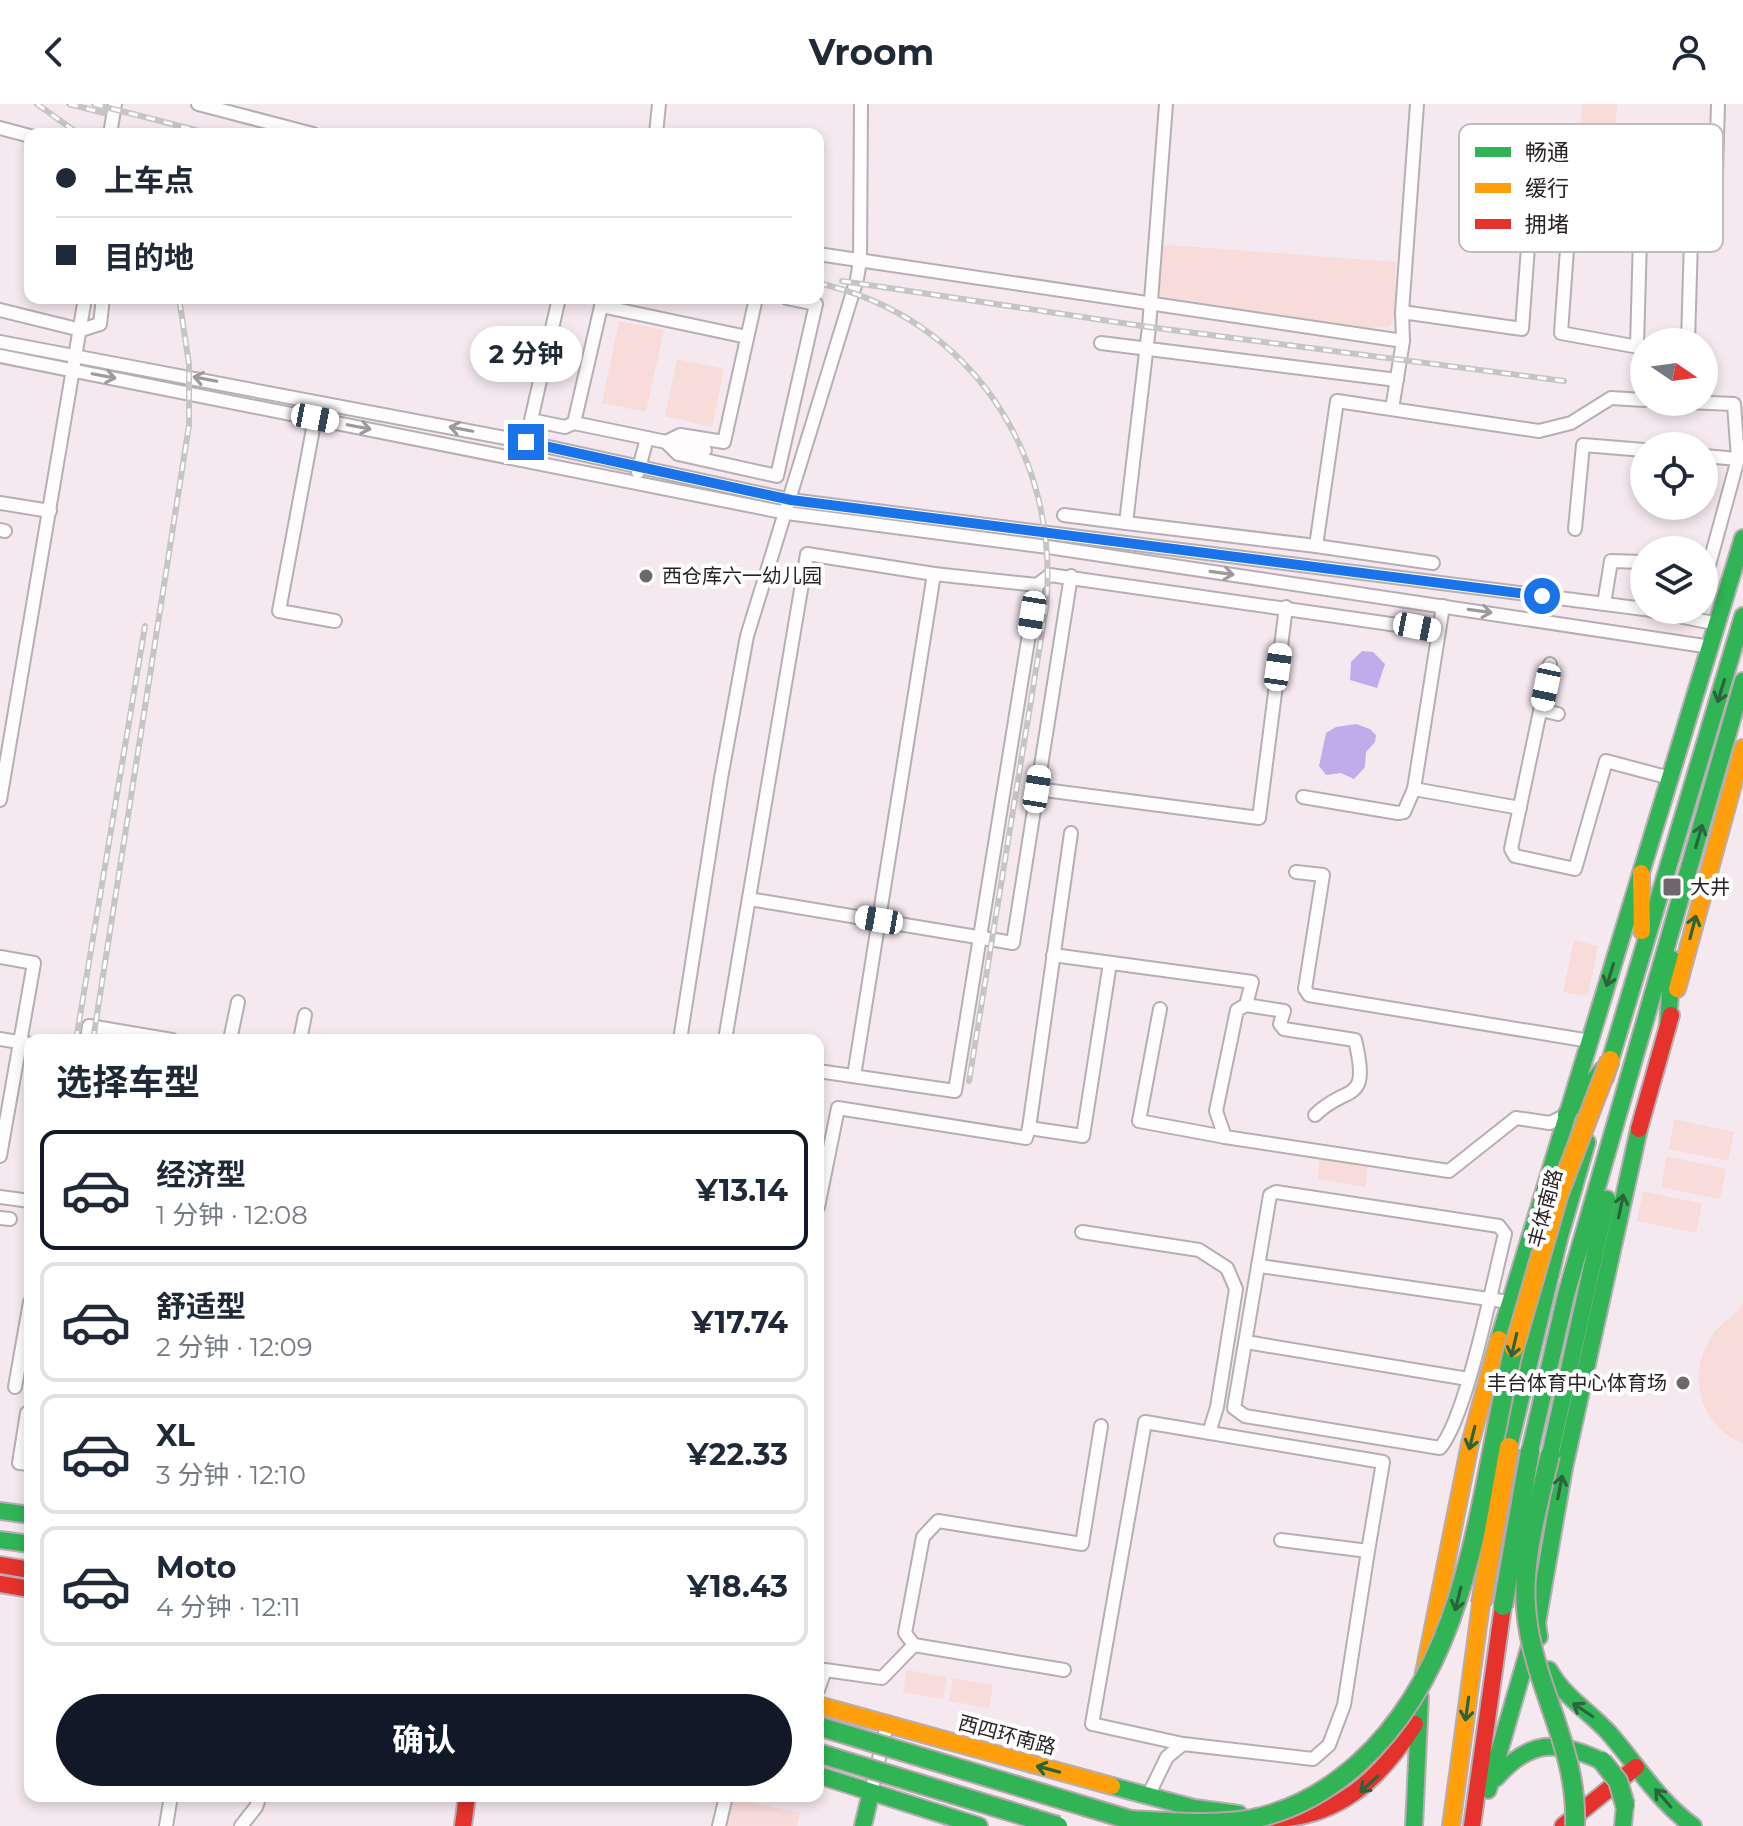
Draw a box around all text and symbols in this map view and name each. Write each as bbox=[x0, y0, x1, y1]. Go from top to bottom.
icon: back bbox=[32, 30, 76, 74]
text: Vroom bbox=[809, 30, 934, 74]
icon: person bbox=[1667, 30, 1711, 74]
legend bbox=[1459, 124, 1723, 252]
text: 畅通 bbox=[1525, 139, 1569, 166]
text: 上车点 bbox=[104, 162, 194, 199]
text: 缓行 bbox=[1525, 175, 1569, 202]
text: 拥堵 bbox=[1525, 211, 1569, 238]
text: 目的地 bbox=[104, 239, 194, 276]
callout: 2 分钟 bbox=[470, 326, 582, 382]
north arrow bbox=[1630, 328, 1718, 416]
map controls bbox=[1630, 328, 1718, 624]
text: 2 分钟 bbox=[489, 338, 563, 370]
one-way arrow bbox=[91, 369, 117, 384]
one-way arrow bbox=[193, 370, 219, 385]
car bbox=[289, 402, 341, 434]
one-way arrow bbox=[346, 420, 371, 435]
one-way arrow bbox=[448, 421, 474, 436]
route end bbox=[508, 424, 544, 460]
button: locate bbox=[1630, 432, 1718, 520]
button: layers bbox=[1630, 536, 1718, 624]
place label: 西仓库六一幼儿园 bbox=[662, 564, 822, 588]
one-way arrow bbox=[1209, 566, 1235, 581]
marker: 西仓库六一幼儿园 bbox=[637, 567, 655, 585]
route start bbox=[1524, 578, 1560, 614]
car bbox=[1016, 589, 1048, 641]
one-way arrow bbox=[1466, 604, 1492, 619]
car bbox=[1391, 611, 1443, 643]
car bbox=[1263, 642, 1293, 692]
car bbox=[1529, 661, 1563, 713]
one-way arrow bbox=[1713, 677, 1728, 703]
car bbox=[1021, 763, 1053, 815]
one-way arrow bbox=[1692, 824, 1707, 850]
place label: 大井 bbox=[1690, 875, 1730, 899]
marker: 大井 bbox=[1661, 876, 1683, 898]
car bbox=[853, 904, 905, 936]
one-way arrow bbox=[1686, 915, 1701, 941]
one-way arrow bbox=[1602, 961, 1617, 987]
text: 选择车型 bbox=[56, 1060, 200, 1104]
icon: car bbox=[60, 1154, 132, 1226]
text: 经济型 bbox=[156, 1156, 246, 1193]
street label: 丰体南路 bbox=[1523, 1166, 1567, 1250]
text: ¥13.14 bbox=[696, 1172, 788, 1209]
one-way arrow bbox=[1614, 1194, 1629, 1219]
text: 1 分钟 · 12:08 bbox=[156, 1199, 308, 1231]
icon: car bbox=[60, 1286, 132, 1358]
text: 舒适型 bbox=[156, 1288, 246, 1325]
text: ¥17.74 bbox=[691, 1304, 788, 1341]
text: 2 分钟 · 12:09 bbox=[156, 1331, 312, 1363]
one-way arrow bbox=[1506, 1332, 1521, 1358]
place label: 丰台体育中心体育场 bbox=[1487, 1371, 1667, 1395]
marker: 丰台体育中心体育场 bbox=[1674, 1374, 1692, 1392]
text: XL bbox=[156, 1417, 195, 1454]
icon: car bbox=[60, 1418, 132, 1490]
one-way arrow bbox=[1463, 1425, 1478, 1451]
text: ¥22.33 bbox=[687, 1436, 788, 1473]
text: 3 分钟 · 12:10 bbox=[156, 1459, 306, 1491]
one-way arrow bbox=[1553, 1475, 1568, 1501]
text: Moto bbox=[156, 1549, 237, 1586]
icon: car bbox=[60, 1550, 132, 1622]
text: ¥18.43 bbox=[687, 1568, 788, 1605]
one-way arrow bbox=[1450, 1586, 1465, 1612]
text: 4 分钟 · 12:11 bbox=[156, 1591, 301, 1623]
button: 确认 bbox=[56, 1694, 792, 1786]
one-way arrow bbox=[1459, 1696, 1474, 1721]
one-way arrow bbox=[1572, 1702, 1594, 1719]
street label: 西四环南路 bbox=[956, 1710, 1058, 1760]
one-way arrow bbox=[1036, 1760, 1062, 1775]
one-way arrow bbox=[1359, 1774, 1380, 1793]
one-way arrow bbox=[1654, 1788, 1672, 1808]

